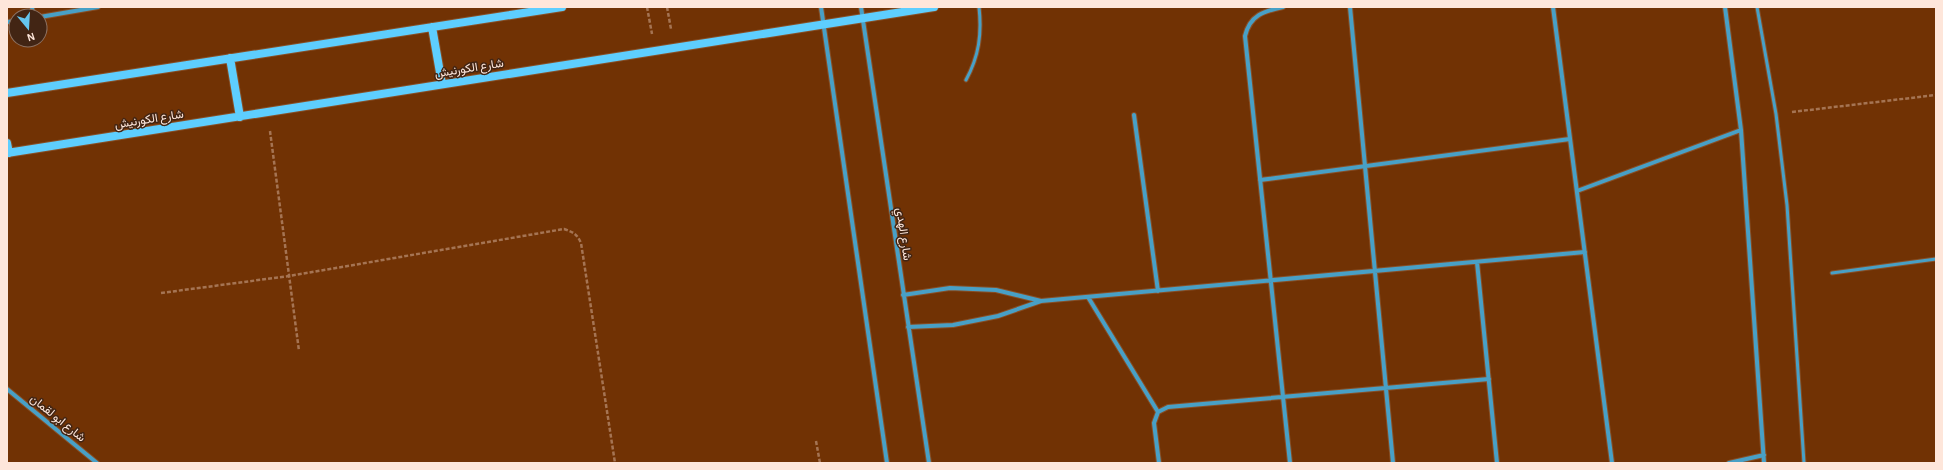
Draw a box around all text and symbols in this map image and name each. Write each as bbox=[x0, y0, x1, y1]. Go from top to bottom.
north arrow bbox=[8, 8, 48, 48]
text: N bbox=[26, 31, 36, 43]
street label: شارع الكورنيش bbox=[434, 57, 505, 82]
street label: شارع الكورنيش bbox=[114, 108, 185, 133]
street label: شارع الهدي bbox=[890, 207, 914, 262]
street label: شارع ابو لقمان bbox=[26, 392, 88, 446]

